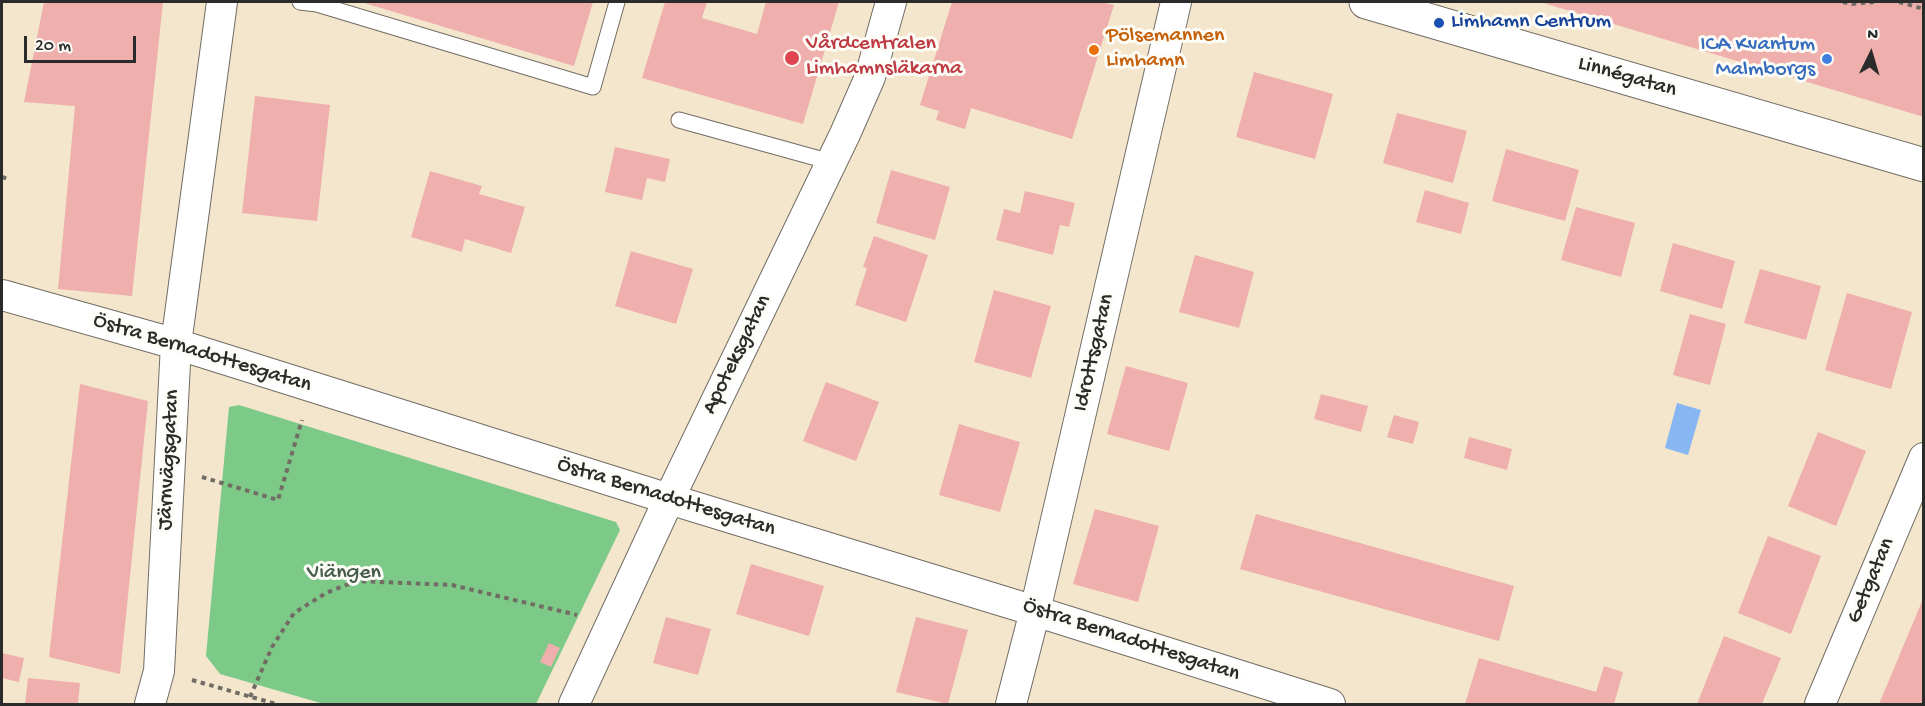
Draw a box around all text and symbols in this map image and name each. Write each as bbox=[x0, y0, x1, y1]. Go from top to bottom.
place label: Limhamn Centrum bbox=[1451, 10, 1611, 36]
marker: Limhamn Centrum bbox=[1432, 16, 1446, 30]
scale bar bbox=[27, 24, 140, 62]
place label: Pölsemannen Limhamn bbox=[1106, 24, 1224, 76]
north arrow bbox=[1841, 24, 1901, 84]
text: N bbox=[1867, 26, 1879, 45]
place label: Vårdcentralen Limhamnsläkarna bbox=[806, 32, 962, 84]
place label: ICA Kvantum Malmborgs bbox=[1700, 33, 1815, 84]
text: 20 m bbox=[35, 36, 71, 57]
marker: Pölsemannen Limhamn bbox=[1087, 43, 1101, 57]
marker: Vårdcentralen Limhamnsläkarna bbox=[783, 49, 801, 67]
street label: Linnégatan bbox=[1575, 51, 1679, 105]
marker: ICA Kvantum Malmborgs bbox=[1820, 52, 1834, 66]
street label: Apoteksgatan bbox=[698, 291, 778, 419]
street label: Idrottsgatan bbox=[1069, 292, 1121, 414]
street label: Östra Bernadottesgatan bbox=[90, 308, 314, 400]
street label: Järnvägsgatan bbox=[153, 389, 187, 531]
street label: Östra Bernadottesgatan bbox=[554, 452, 778, 544]
street label: Getgatan bbox=[1842, 534, 1902, 628]
park label: Viängen bbox=[307, 561, 381, 587]
street label: Östra Bernadottesgatan bbox=[1019, 593, 1243, 689]

